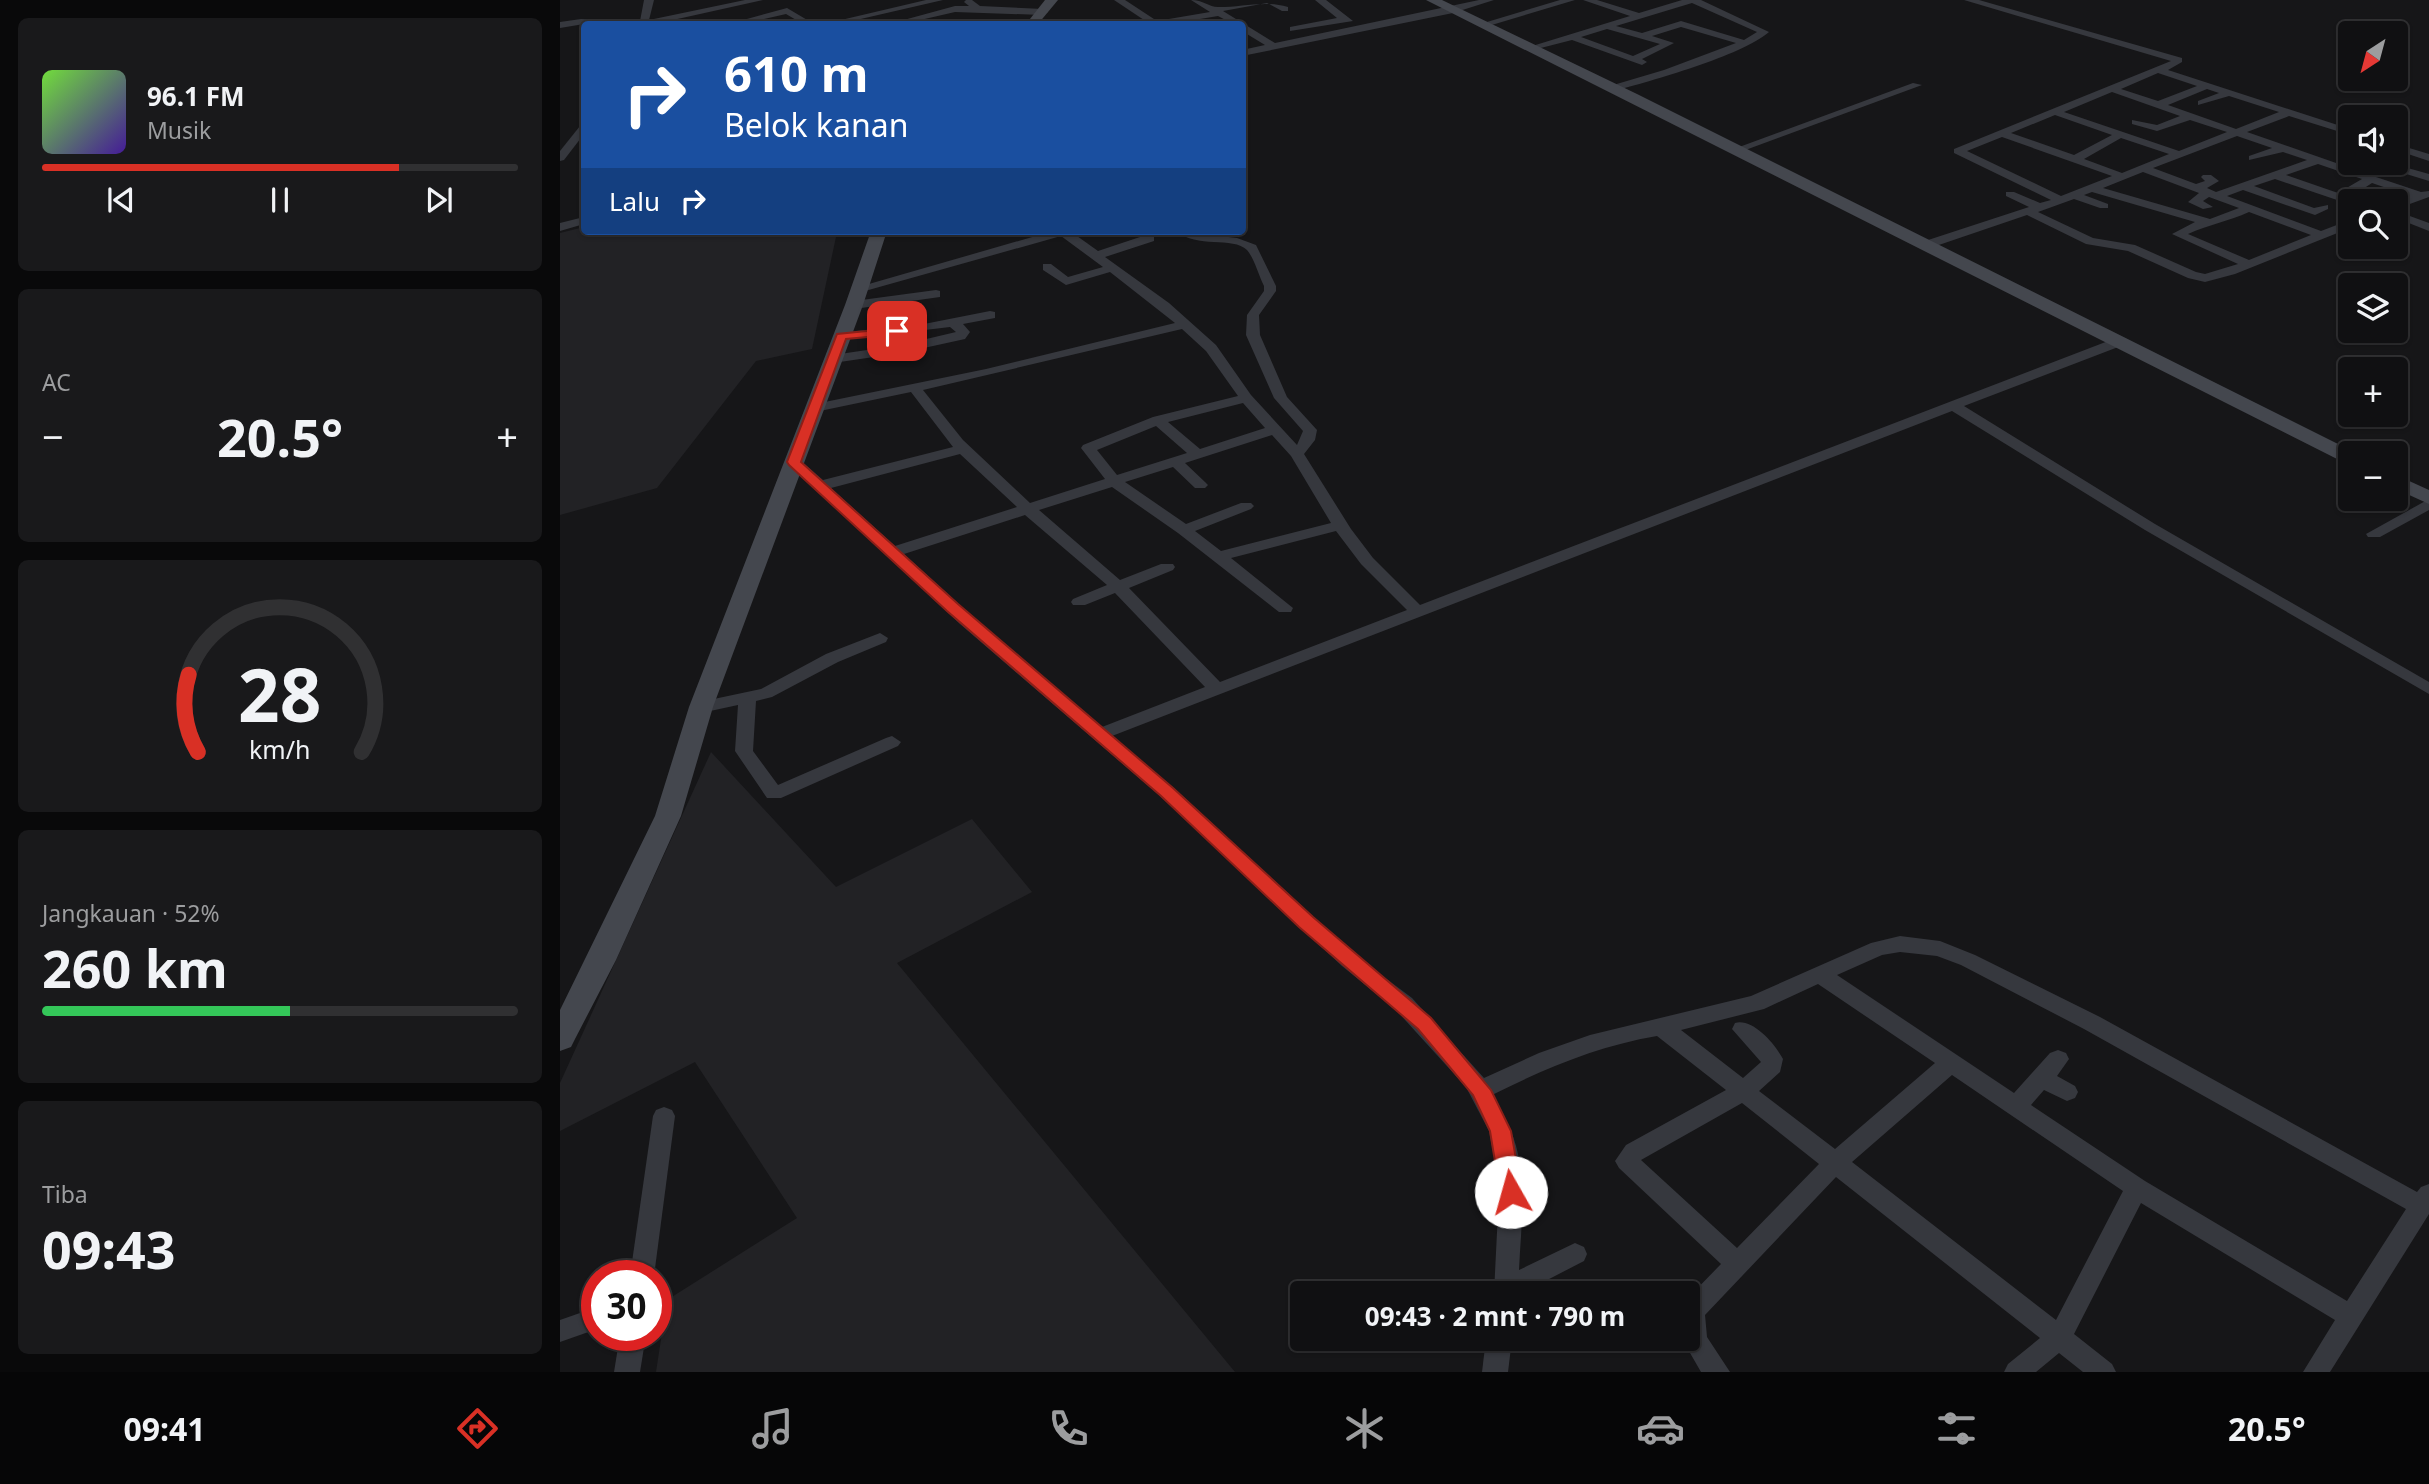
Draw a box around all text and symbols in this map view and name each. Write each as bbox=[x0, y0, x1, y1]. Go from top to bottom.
north arrow bbox=[2338, 21, 2408, 91]
map controls bbox=[2338, 21, 2408, 511]
text: 610 m bbox=[724, 40, 869, 106]
icon: right bbox=[609, 49, 700, 140]
text: 96.1 FM bbox=[147, 78, 244, 114]
text: Belok kanan bbox=[724, 103, 908, 146]
button: sound bbox=[2338, 105, 2408, 175]
text: Musik bbox=[147, 114, 211, 146]
icon: previous bbox=[102, 181, 140, 219]
icon: pause bbox=[261, 181, 299, 219]
icon: next bbox=[420, 181, 458, 219]
icon: right bbox=[674, 182, 712, 220]
text: Lalu bbox=[609, 183, 660, 219]
button: search bbox=[2338, 189, 2408, 259]
button: layers bbox=[2338, 273, 2408, 343]
pin bbox=[867, 301, 927, 361]
icon: arrive bbox=[878, 312, 916, 350]
button: + bbox=[2338, 357, 2408, 427]
text: AC bbox=[42, 366, 71, 398]
text: 20.5° bbox=[217, 401, 343, 472]
text: − bbox=[42, 410, 64, 462]
text: + bbox=[496, 410, 518, 462]
button: − bbox=[2338, 441, 2408, 511]
text: 28 bbox=[238, 644, 322, 743]
text: km/h bbox=[249, 732, 311, 766]
text: Jangkauan · 52% bbox=[42, 897, 220, 929]
text: 260 km bbox=[42, 932, 228, 1003]
position arrow bbox=[1474, 1155, 1548, 1229]
text: Tiba bbox=[42, 1178, 88, 1210]
text: 09:43 bbox=[42, 1213, 176, 1284]
speed limit sign: 30 bbox=[581, 1260, 672, 1351]
text: 09:43 · 2 mnt · 790 m bbox=[1365, 1298, 1625, 1334]
icon: directions bbox=[453, 1404, 502, 1453]
icon: music bbox=[748, 1404, 797, 1453]
icon: phone bbox=[1044, 1404, 1093, 1453]
icon: climate bbox=[1340, 1404, 1389, 1453]
icon: car bbox=[1636, 1404, 1685, 1453]
icon: filters bbox=[1932, 1404, 1981, 1453]
text: 09:41 bbox=[123, 1407, 206, 1450]
text: 20.5° bbox=[2228, 1407, 2306, 1450]

